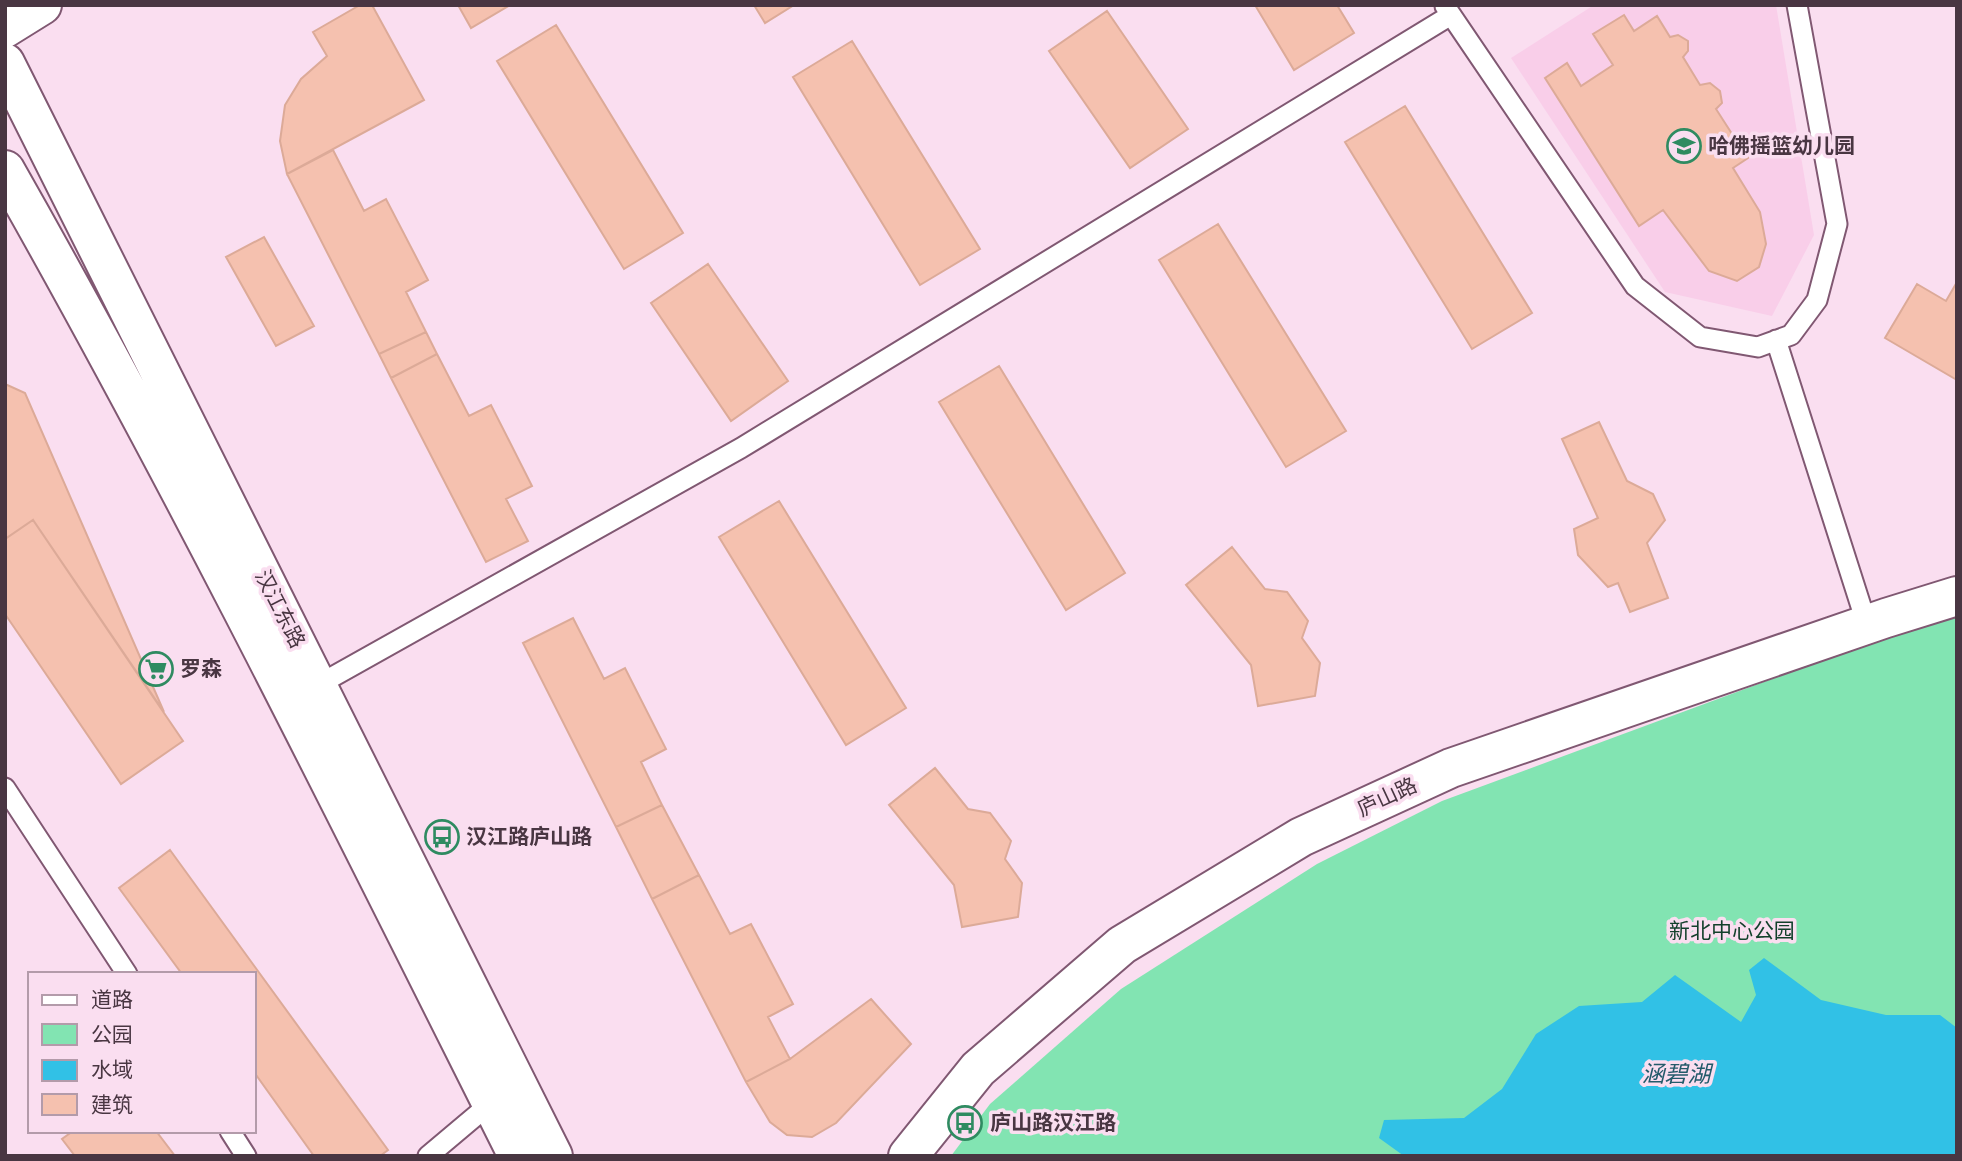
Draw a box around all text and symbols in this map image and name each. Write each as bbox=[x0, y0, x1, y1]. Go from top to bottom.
school or university icon: 哈佛摇篮幼儿园 bbox=[1665, 127, 1703, 165]
place label: 哈佛摇篮幼儿园 bbox=[1708, 132, 1855, 159]
street label: 汉江东路 bbox=[249, 565, 312, 652]
supermarket icon: 罗森 bbox=[137, 650, 175, 688]
place label: 罗森 bbox=[180, 655, 222, 682]
street label: 庐山路 bbox=[1353, 771, 1421, 822]
bus stop icon: 汉江路庐山路 bbox=[423, 818, 461, 856]
place label: 汉江路庐山路 bbox=[466, 823, 592, 850]
park label: 新北中心公园 bbox=[1669, 917, 1795, 944]
legend bbox=[28, 972, 256, 1133]
text: 道路 bbox=[91, 986, 133, 1013]
text: 公园 bbox=[91, 1021, 133, 1048]
text: 水域 bbox=[91, 1056, 133, 1083]
water label: 涵碧湖 bbox=[1642, 1059, 1714, 1089]
text: 建筑 bbox=[91, 1091, 133, 1118]
bus stop icon: 庐山路汉江路 bbox=[946, 1104, 984, 1142]
place label: 庐山路汉江路 bbox=[990, 1109, 1116, 1136]

